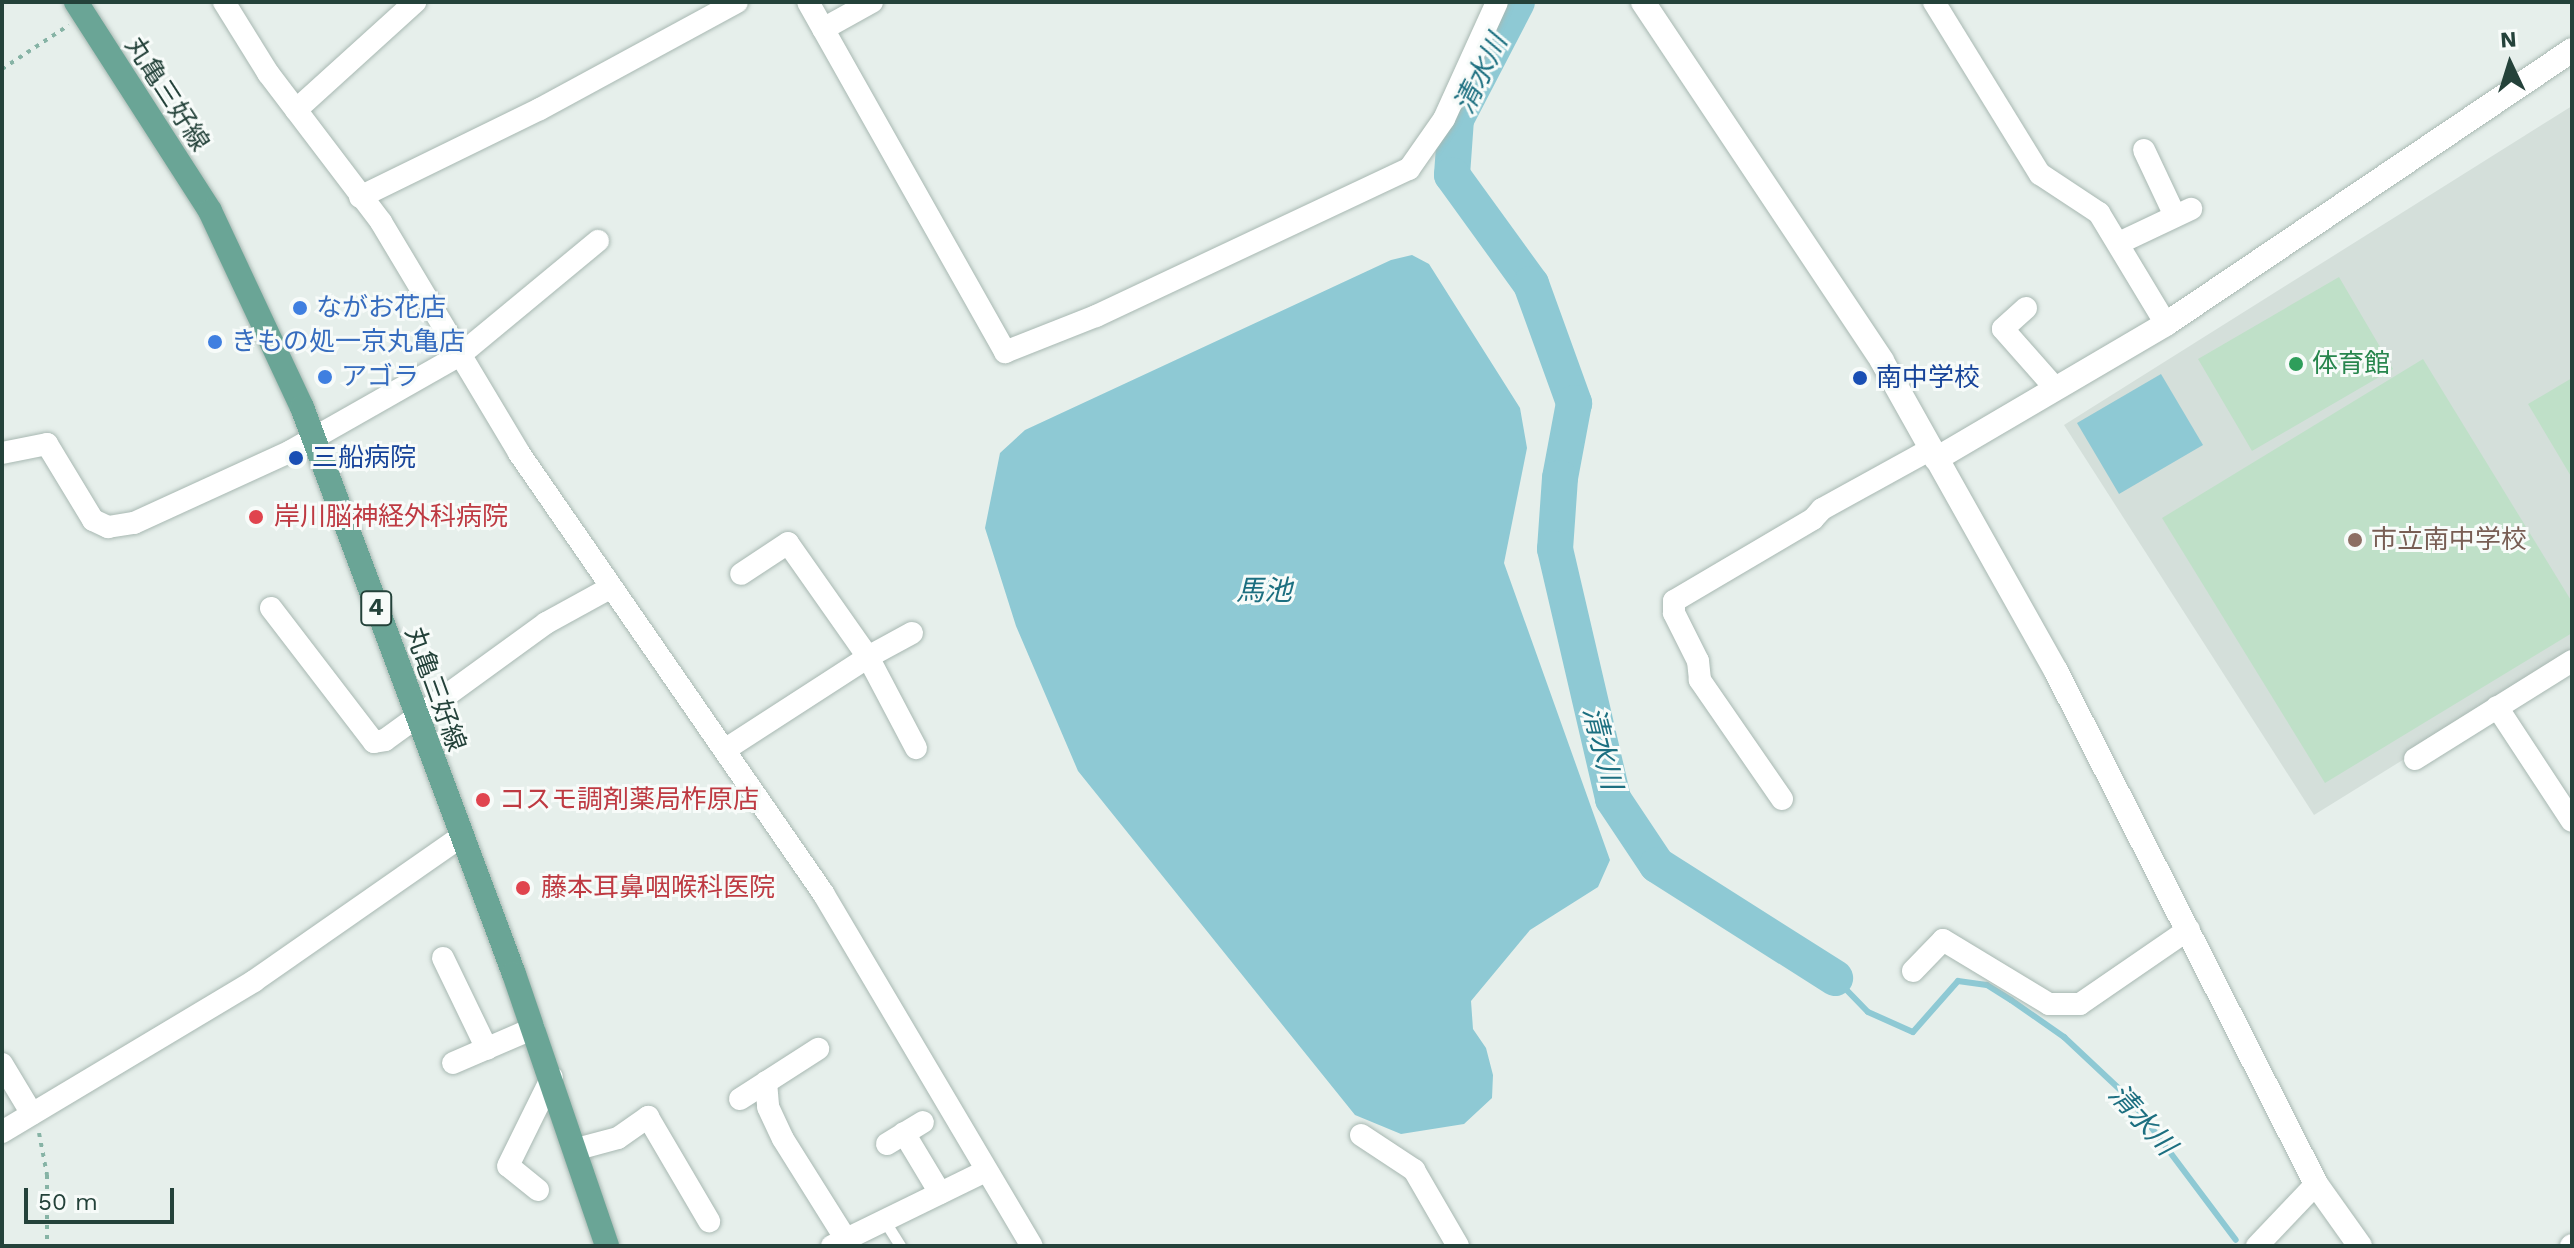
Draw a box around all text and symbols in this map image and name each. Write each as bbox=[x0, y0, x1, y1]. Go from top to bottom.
north arrow bbox=[2470, 24, 2550, 104]
text: N bbox=[2499, 27, 2517, 53]
water label: 清水川 bbox=[1447, 29, 1515, 119]
street label: 丸亀三好線 bbox=[119, 31, 215, 157]
place label: ながお花店 bbox=[316, 292, 446, 324]
marker: ながお花店 bbox=[291, 299, 309, 317]
place label: きもの処一京丸亀店 bbox=[231, 326, 465, 358]
marker: きもの処一京丸亀店 bbox=[206, 333, 224, 351]
place label: 体育館 bbox=[2312, 348, 2390, 380]
marker: 体育館 bbox=[2287, 355, 2305, 373]
place label: アゴラ bbox=[341, 361, 419, 393]
place label: 南中学校 bbox=[1876, 362, 1980, 394]
marker: アゴラ bbox=[316, 368, 334, 386]
marker: 南中学校 bbox=[1851, 369, 1869, 387]
place label: 三船病院 bbox=[312, 442, 416, 474]
marker: 三船病院 bbox=[287, 449, 305, 467]
place label: 岸川脳神経外科病院 bbox=[274, 501, 508, 533]
marker: 岸川脳神経外科病院 bbox=[245, 506, 267, 528]
place label: 市立南中学校 bbox=[2371, 524, 2527, 556]
marker: 市立南中学校 bbox=[2346, 531, 2364, 549]
water label: 馬池 bbox=[1236, 574, 1292, 608]
road number: 4 bbox=[360, 588, 392, 628]
street label: 丸亀三好線 bbox=[398, 623, 472, 755]
water label: 清水川 bbox=[1576, 703, 1628, 793]
place label: コスモ調剤薬局柞原店 bbox=[499, 784, 759, 816]
marker: コスモ調剤薬局柞原店 bbox=[474, 791, 492, 809]
place label: 藤本耳鼻咽喉科医院 bbox=[541, 872, 775, 904]
marker: 藤本耳鼻咽喉科医院 bbox=[512, 877, 534, 899]
water label: 清水川 bbox=[2101, 1078, 2183, 1162]
scale bar bbox=[28, 1172, 178, 1222]
text: 50 m bbox=[38, 1188, 98, 1216]

